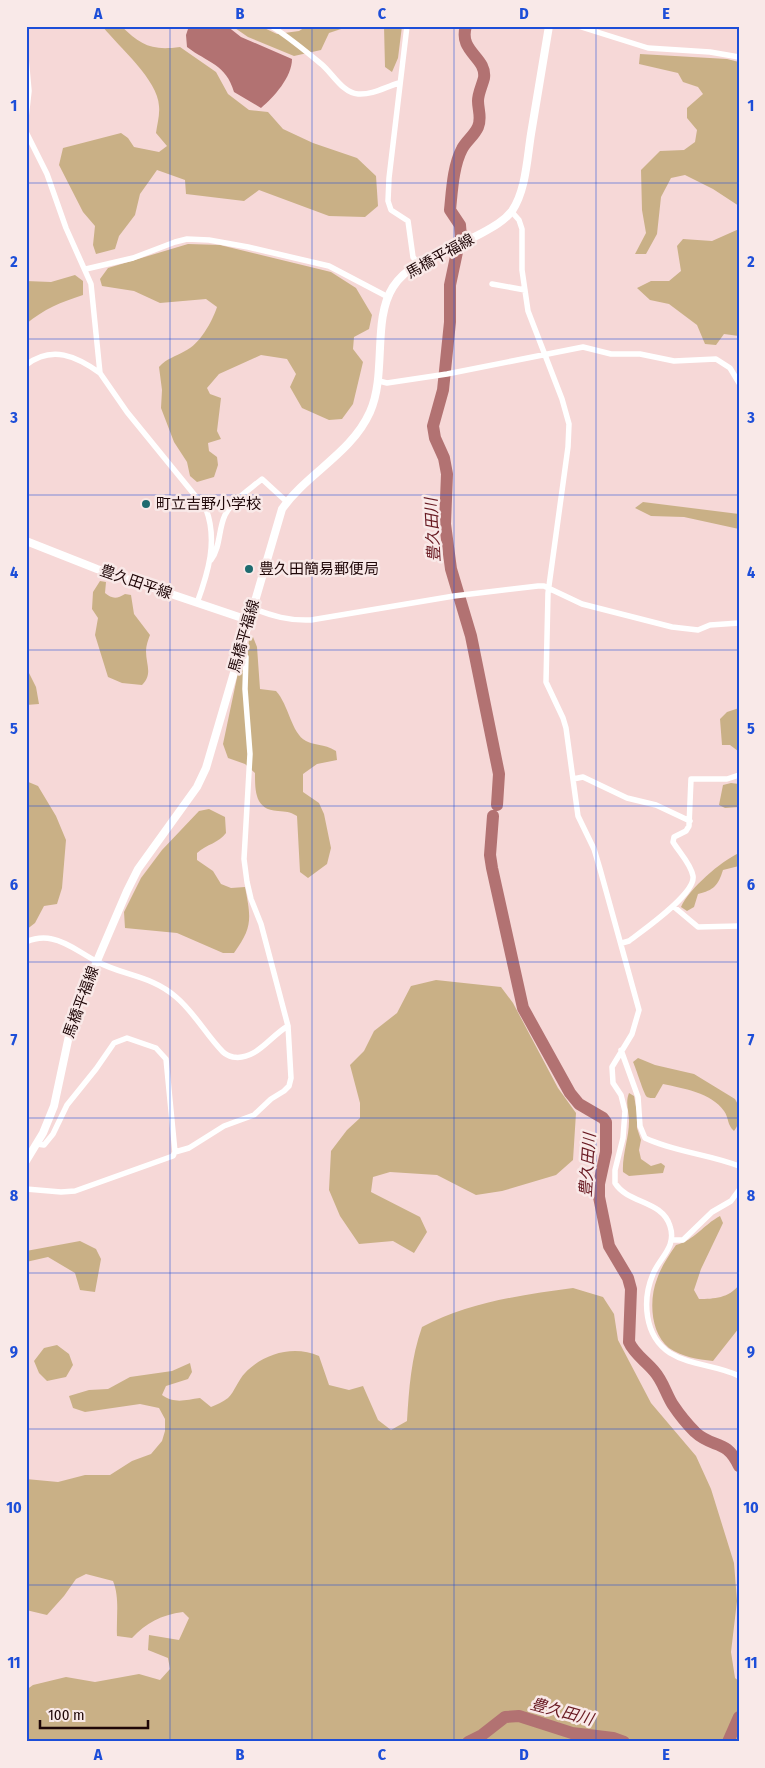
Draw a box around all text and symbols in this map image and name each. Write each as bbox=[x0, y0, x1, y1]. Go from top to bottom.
text: A bbox=[93, 4, 103, 23]
text: B bbox=[236, 4, 245, 23]
text: C bbox=[378, 4, 387, 23]
text: D bbox=[519, 4, 529, 23]
text: E bbox=[662, 4, 670, 23]
text: 1 bbox=[11, 96, 17, 115]
text: 1 bbox=[748, 96, 754, 115]
street label: 馬橋平福線 bbox=[403, 230, 477, 282]
text: 2 bbox=[9, 252, 18, 271]
text: 2 bbox=[746, 252, 755, 271]
text: 3 bbox=[9, 408, 18, 427]
text: 3 bbox=[746, 408, 755, 427]
place label: 町立吉野小学校 bbox=[156, 495, 261, 513]
water label: 豊久田川 bbox=[421, 496, 444, 562]
marker: 町立吉野小学校 bbox=[140, 498, 152, 510]
place label: 豊久田簡易郵便局 bbox=[259, 560, 379, 578]
street label: 豊久田平線 bbox=[98, 561, 174, 603]
text: 4 bbox=[10, 563, 18, 582]
marker: 豊久田簡易郵便局 bbox=[243, 563, 255, 575]
text: 4 bbox=[747, 563, 755, 582]
street label: 馬橋平福線 bbox=[225, 597, 263, 675]
text: 5 bbox=[10, 719, 18, 738]
text: 5 bbox=[747, 719, 755, 738]
text: 6 bbox=[10, 875, 18, 894]
text: 6 bbox=[747, 875, 755, 894]
street label: 馬橋平福線 bbox=[60, 964, 102, 1040]
text: 7 bbox=[11, 1030, 18, 1049]
text: 7 bbox=[748, 1030, 755, 1049]
water label: 豊久田川 bbox=[576, 1130, 599, 1198]
text: 8 bbox=[10, 1186, 19, 1205]
text: 8 bbox=[747, 1186, 756, 1205]
text: 9 bbox=[10, 1342, 18, 1361]
text: 9 bbox=[747, 1342, 755, 1361]
text: 10 bbox=[6, 1498, 22, 1517]
text: 10 bbox=[743, 1498, 759, 1517]
text: 11 bbox=[7, 1653, 21, 1672]
text: 11 bbox=[744, 1653, 758, 1672]
water label: 豊久田川 bbox=[528, 1694, 597, 1729]
scale bar bbox=[40, 1698, 148, 1730]
text: 100 m bbox=[48, 1706, 85, 1724]
text: A bbox=[93, 1745, 103, 1764]
text: B bbox=[236, 1745, 245, 1764]
text: C bbox=[378, 1745, 387, 1764]
text: D bbox=[519, 1745, 529, 1764]
text: E bbox=[662, 1745, 670, 1764]

